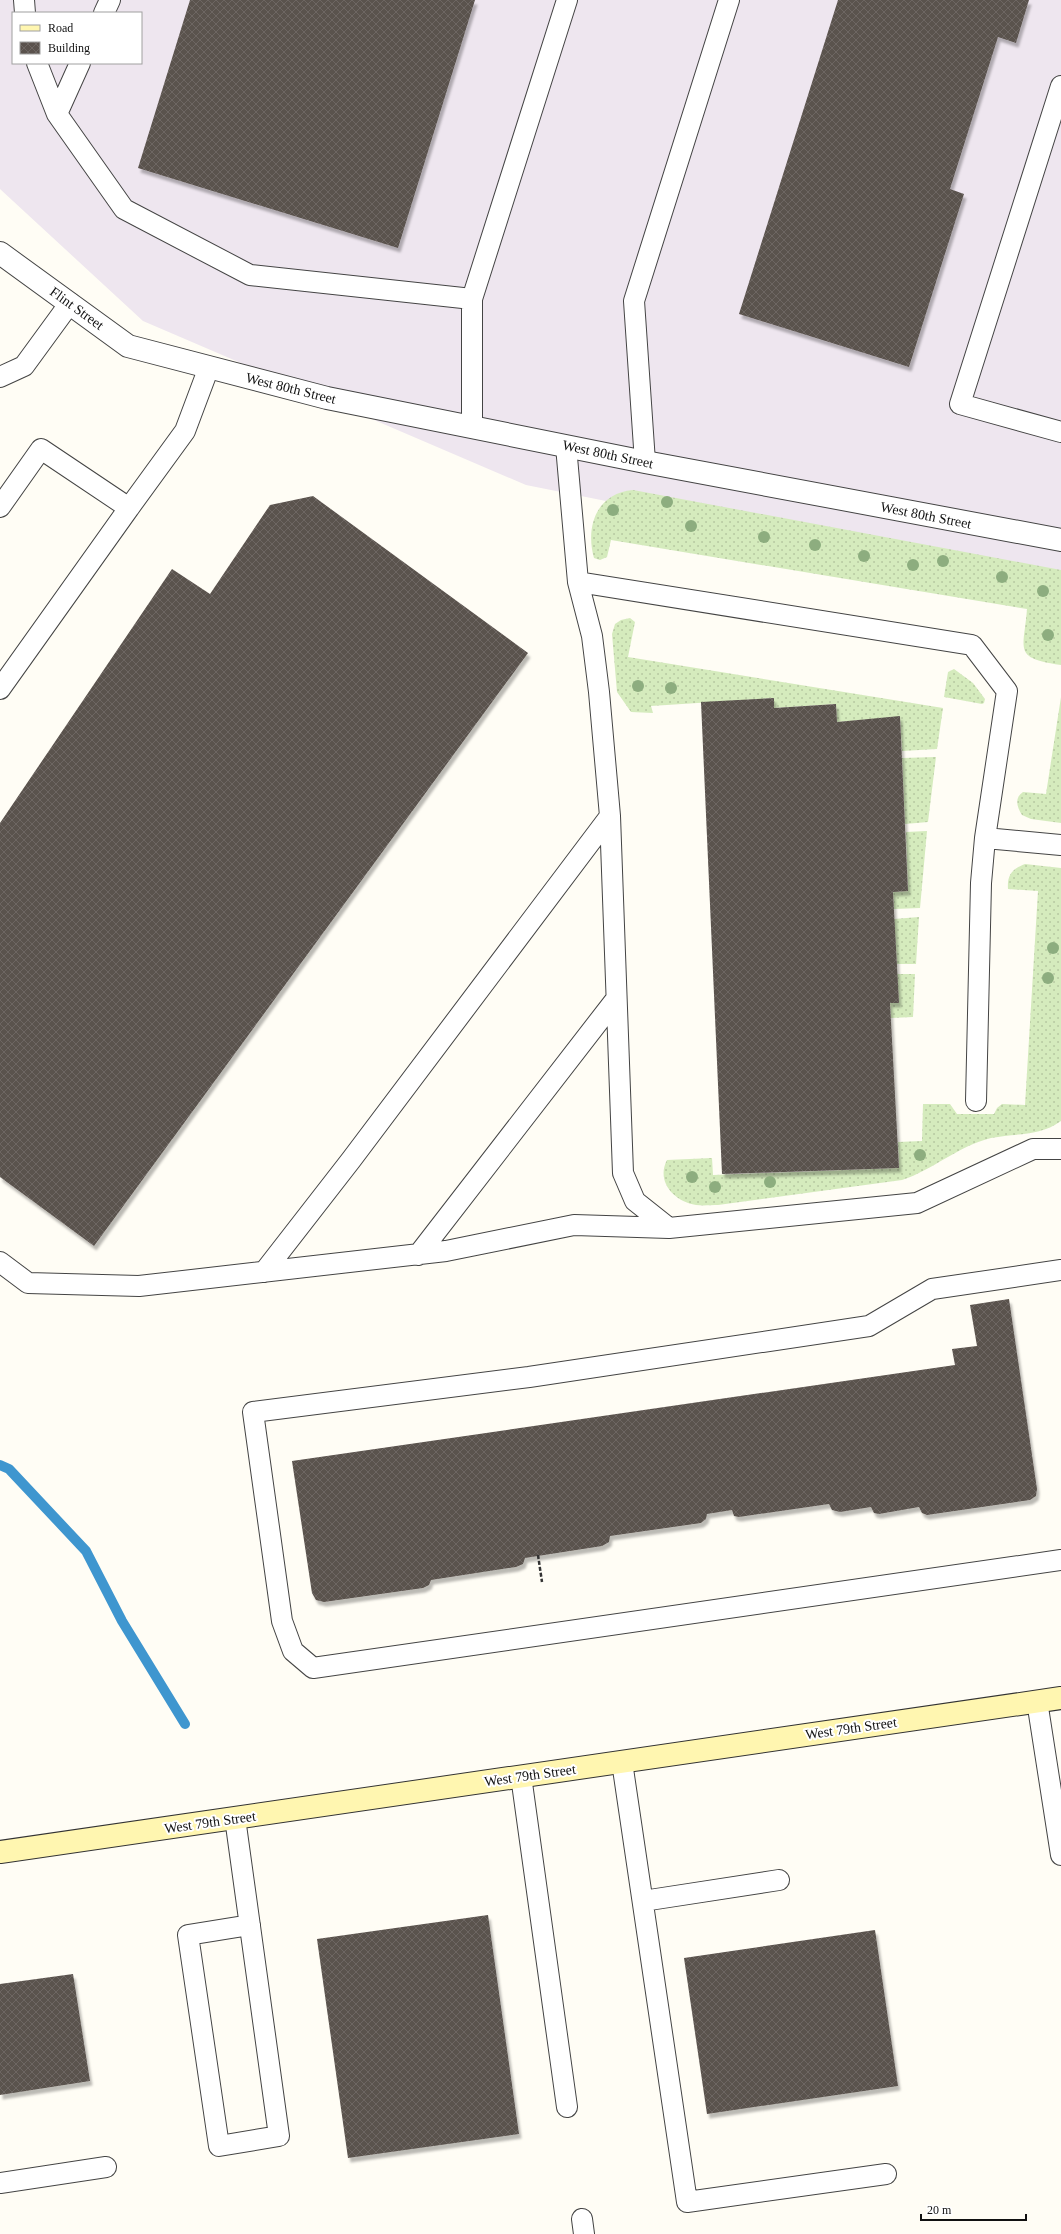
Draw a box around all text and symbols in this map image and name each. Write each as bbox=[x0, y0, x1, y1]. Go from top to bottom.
legend bbox=[12, 12, 142, 64]
text: Road bbox=[48, 21, 73, 35]
text: Building bbox=[48, 41, 90, 55]
street label: Flint Street bbox=[47, 284, 107, 333]
street label: West 80th Street bbox=[244, 370, 338, 407]
street label: West 80th Street bbox=[561, 438, 655, 471]
street label: West 80th Street bbox=[879, 499, 973, 532]
street label: West 79th Street bbox=[804, 1715, 898, 1742]
street label: West 79th Street bbox=[483, 1762, 577, 1789]
street label: West 79th Street bbox=[163, 1809, 257, 1836]
scale bar bbox=[921, 2196, 1026, 2222]
text: 20 m bbox=[927, 2203, 952, 2217]

